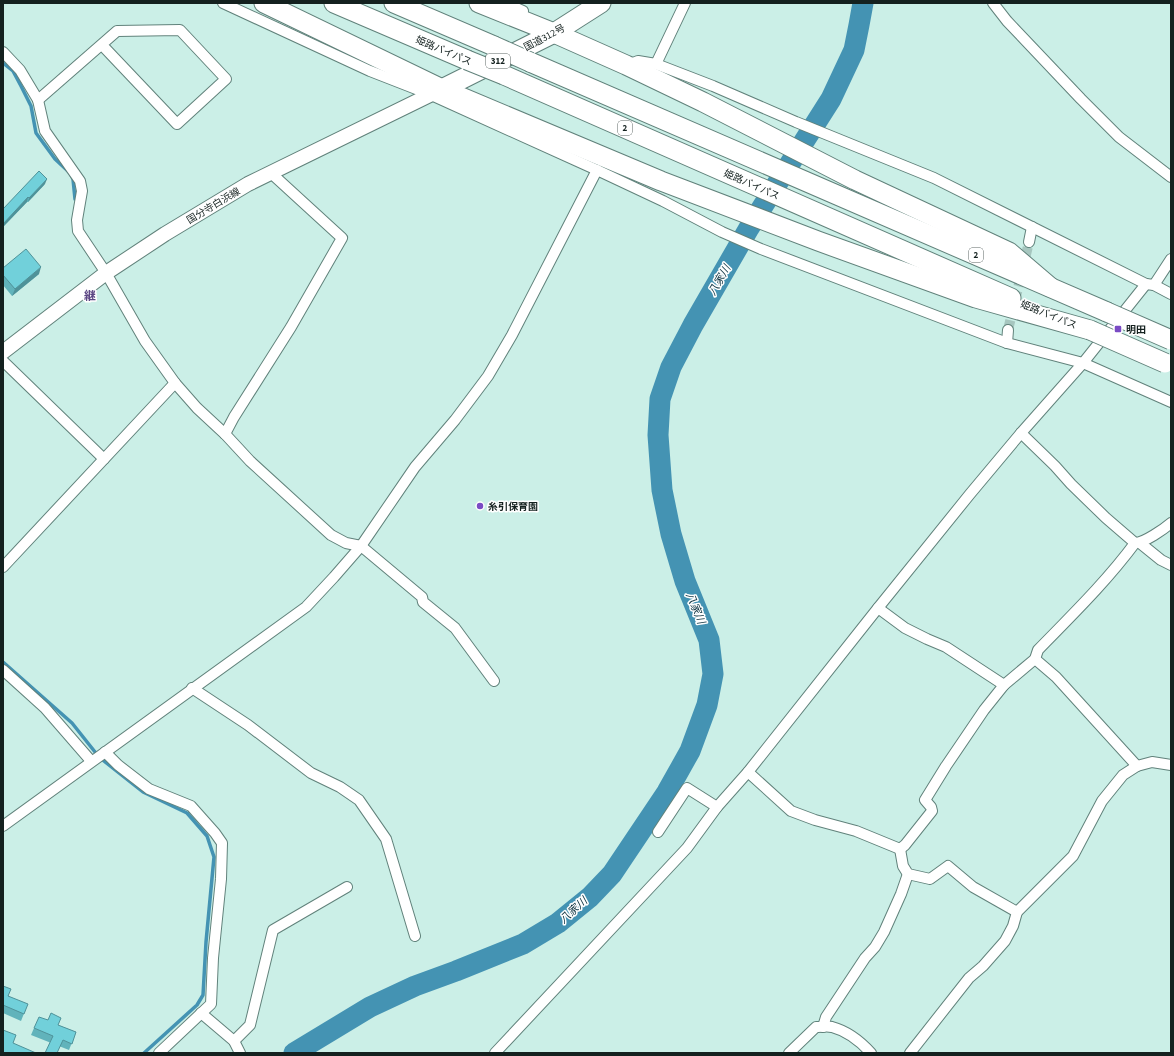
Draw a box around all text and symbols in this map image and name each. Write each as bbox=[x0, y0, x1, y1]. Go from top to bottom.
street label: 国道312号 bbox=[521, 21, 568, 55]
street label: 姫路バイパス bbox=[413, 33, 474, 69]
road number: 312 bbox=[486, 54, 510, 68]
road number: 2 bbox=[618, 121, 632, 135]
street label: 姫路バイパス bbox=[721, 166, 782, 203]
street label: 国分寺白浜線 bbox=[184, 184, 243, 227]
road number: 2 bbox=[969, 248, 983, 262]
water label: 八家川 bbox=[705, 261, 735, 298]
district label: 継 bbox=[84, 288, 96, 305]
street label: 姫路バイパス bbox=[1018, 297, 1079, 333]
place label: 明田 bbox=[1126, 323, 1146, 337]
marker: 明田 bbox=[1113, 324, 1123, 334]
place label: 糸引保育園 bbox=[488, 500, 538, 514]
marker: 糸引保育園 bbox=[475, 501, 485, 511]
water label: 八家川 bbox=[682, 590, 709, 627]
water label: 八家川 bbox=[556, 893, 591, 927]

